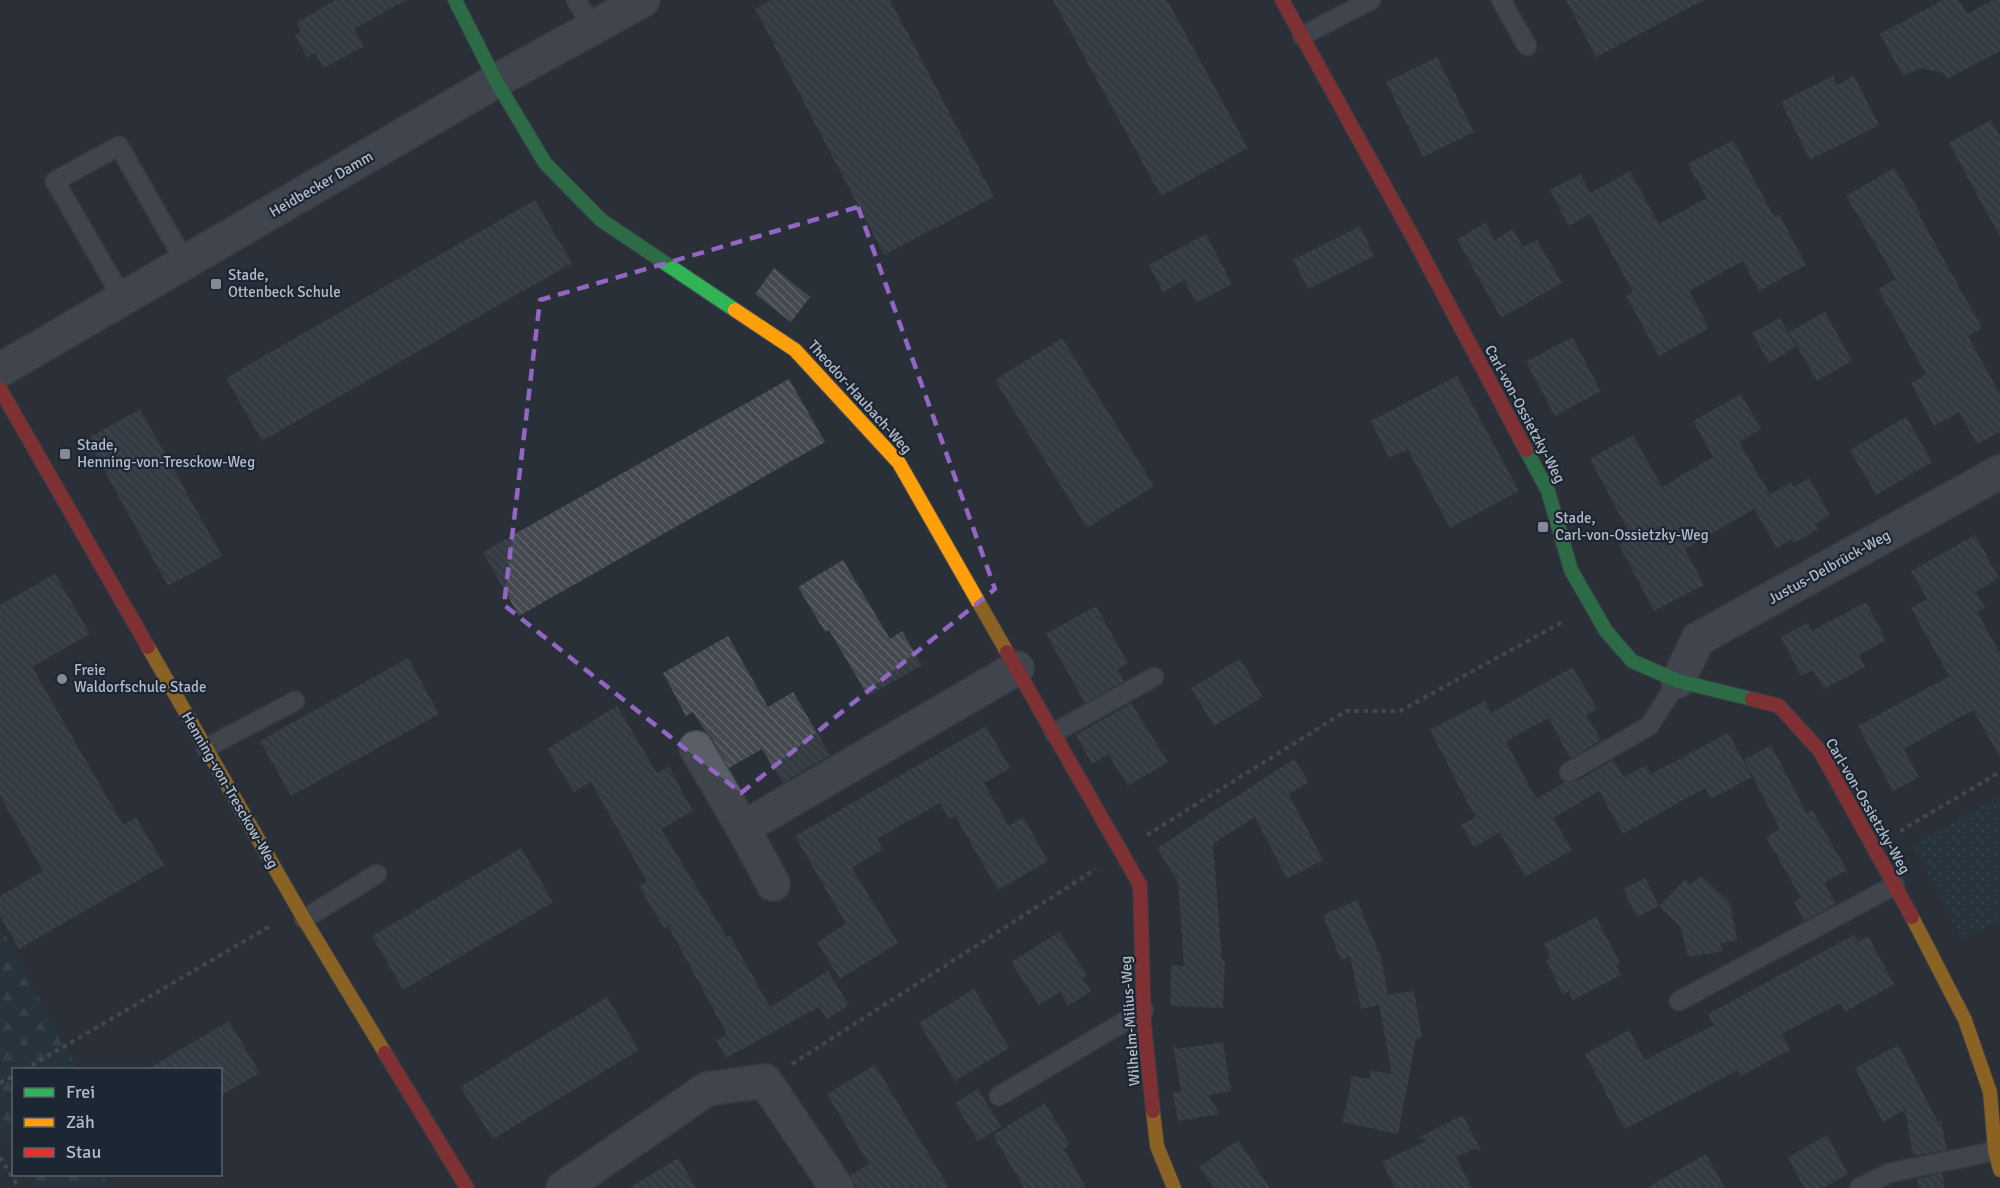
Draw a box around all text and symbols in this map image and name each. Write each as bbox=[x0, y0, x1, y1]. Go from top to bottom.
street label: Heidbecker Damm bbox=[266, 147, 376, 221]
place label: Stade, Ottenbeck Schule bbox=[228, 266, 341, 301]
marker: Stade, Ottenbeck Schule bbox=[209, 277, 223, 291]
street label: Theodor-Haubach-Weg bbox=[804, 336, 916, 458]
street label: Carl-von-Ossietzky-Weg bbox=[1481, 342, 1569, 486]
place label: Stade, Henning-von-Tresckow-Weg bbox=[77, 436, 255, 471]
marker: Stade, Henning-von-Tresckow-Weg bbox=[58, 447, 72, 461]
place label: Stade, Carl-von-Ossietzky-Weg bbox=[1555, 509, 1709, 544]
marker: Stade, Carl-von-Ossietzky-Weg bbox=[1536, 520, 1550, 534]
street label: Justus-Delbrück-Weg bbox=[1765, 526, 1893, 608]
place label: Freie Waldorfschule Stade bbox=[74, 661, 207, 696]
marker: Freie Waldorfschule Stade bbox=[55, 672, 69, 686]
street label: Henning-von-Tresckow-Weg bbox=[178, 708, 282, 872]
street label: Carl-von-Ossietzky-Weg bbox=[1822, 735, 1914, 877]
street label: Wilhelm-Milius-Weg bbox=[1116, 955, 1144, 1087]
legend bbox=[12, 1068, 222, 1176]
text: Frei bbox=[66, 1081, 95, 1103]
text: Zäh bbox=[66, 1111, 95, 1133]
text: Stau bbox=[66, 1141, 101, 1163]

